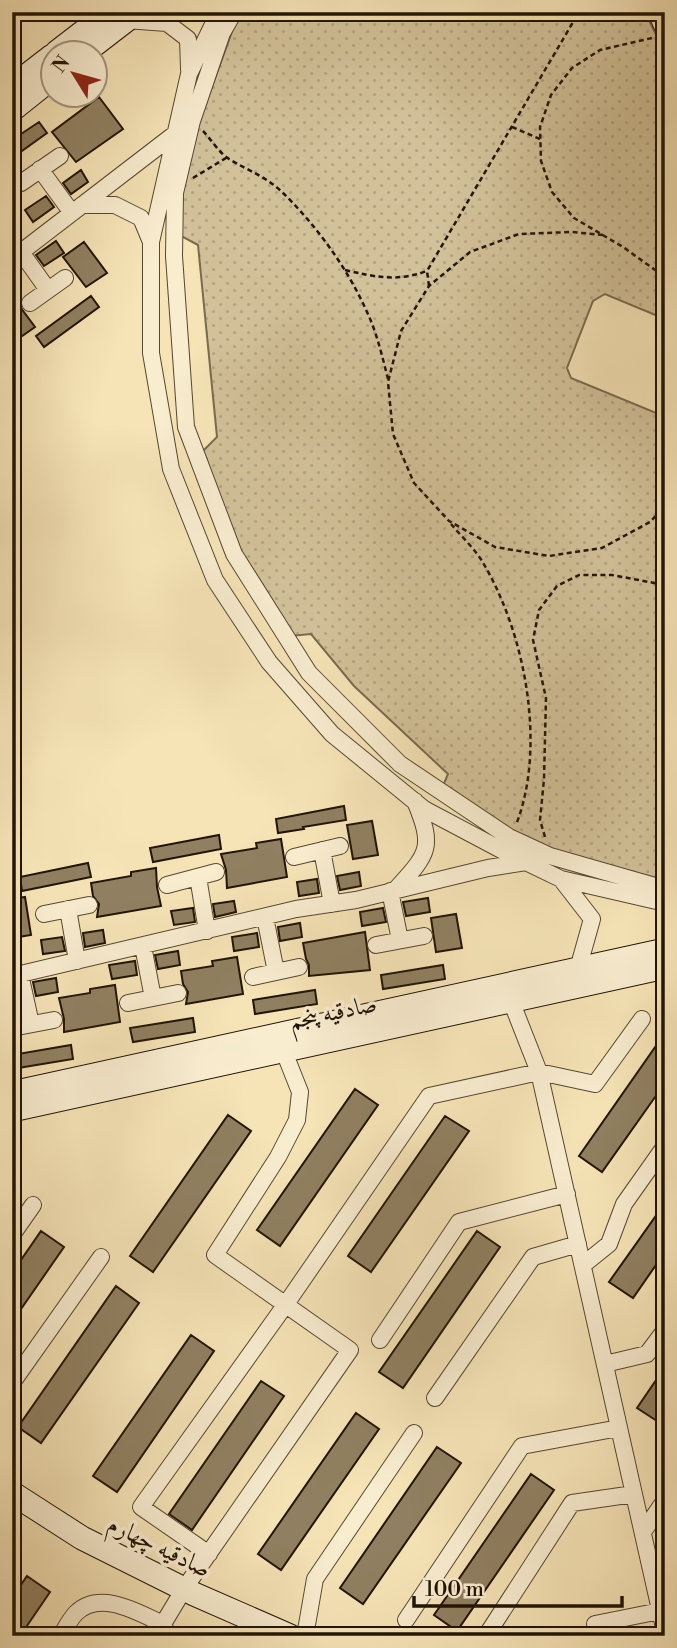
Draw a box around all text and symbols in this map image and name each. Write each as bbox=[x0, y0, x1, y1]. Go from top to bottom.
north arrow bbox=[38, 38, 108, 108]
text: N bbox=[47, 51, 75, 78]
street label: صادقیه پنجم bbox=[286, 989, 381, 1043]
street label: صادقیه چهارم bbox=[100, 1509, 215, 1589]
scale bar bbox=[414, 1564, 623, 1608]
text: 100 m bbox=[425, 1577, 484, 1603]

